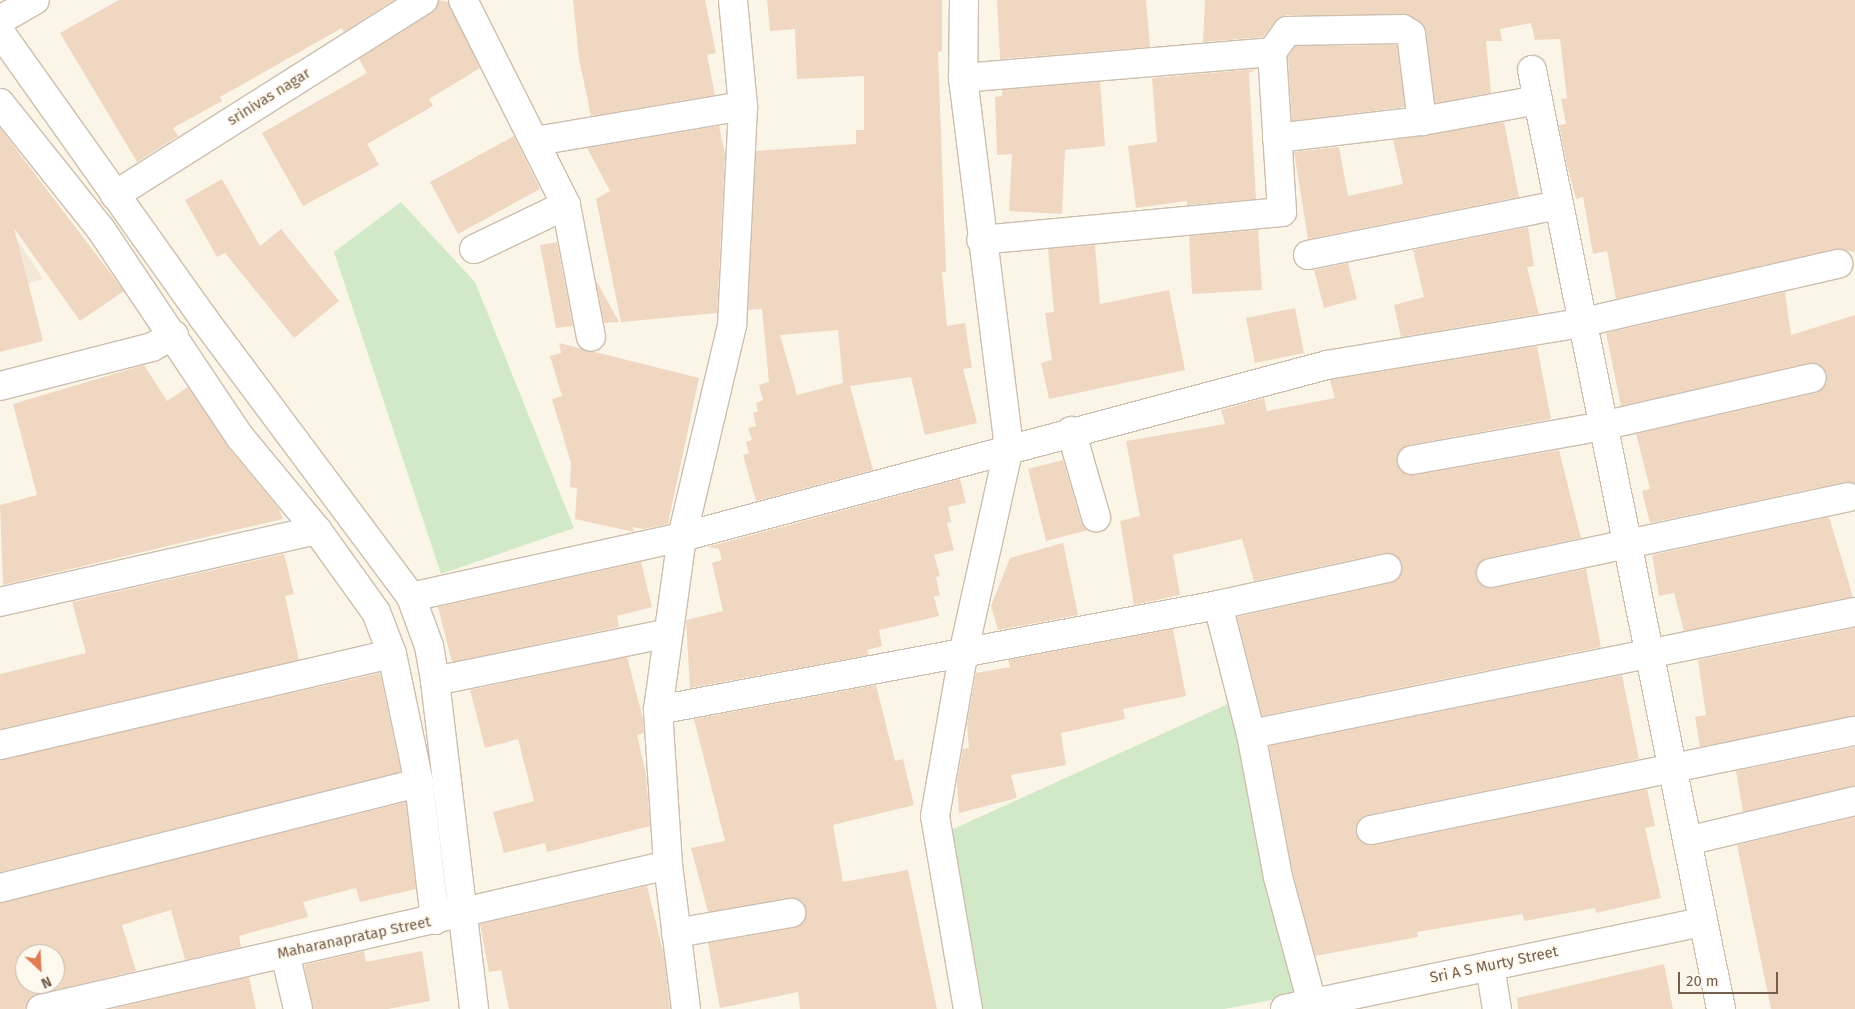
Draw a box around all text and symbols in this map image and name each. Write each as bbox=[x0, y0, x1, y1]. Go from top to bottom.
street label: srinivas nagar bbox=[224, 64, 314, 130]
street label: Maharanapratap Street bbox=[276, 913, 432, 963]
street label: Sri A S Murty Street bbox=[1428, 943, 1560, 987]
north arrow bbox=[15, 944, 65, 994]
scale bar bbox=[1680, 962, 1780, 994]
text: N bbox=[38, 972, 54, 992]
text: 20 m bbox=[1686, 972, 1719, 990]

